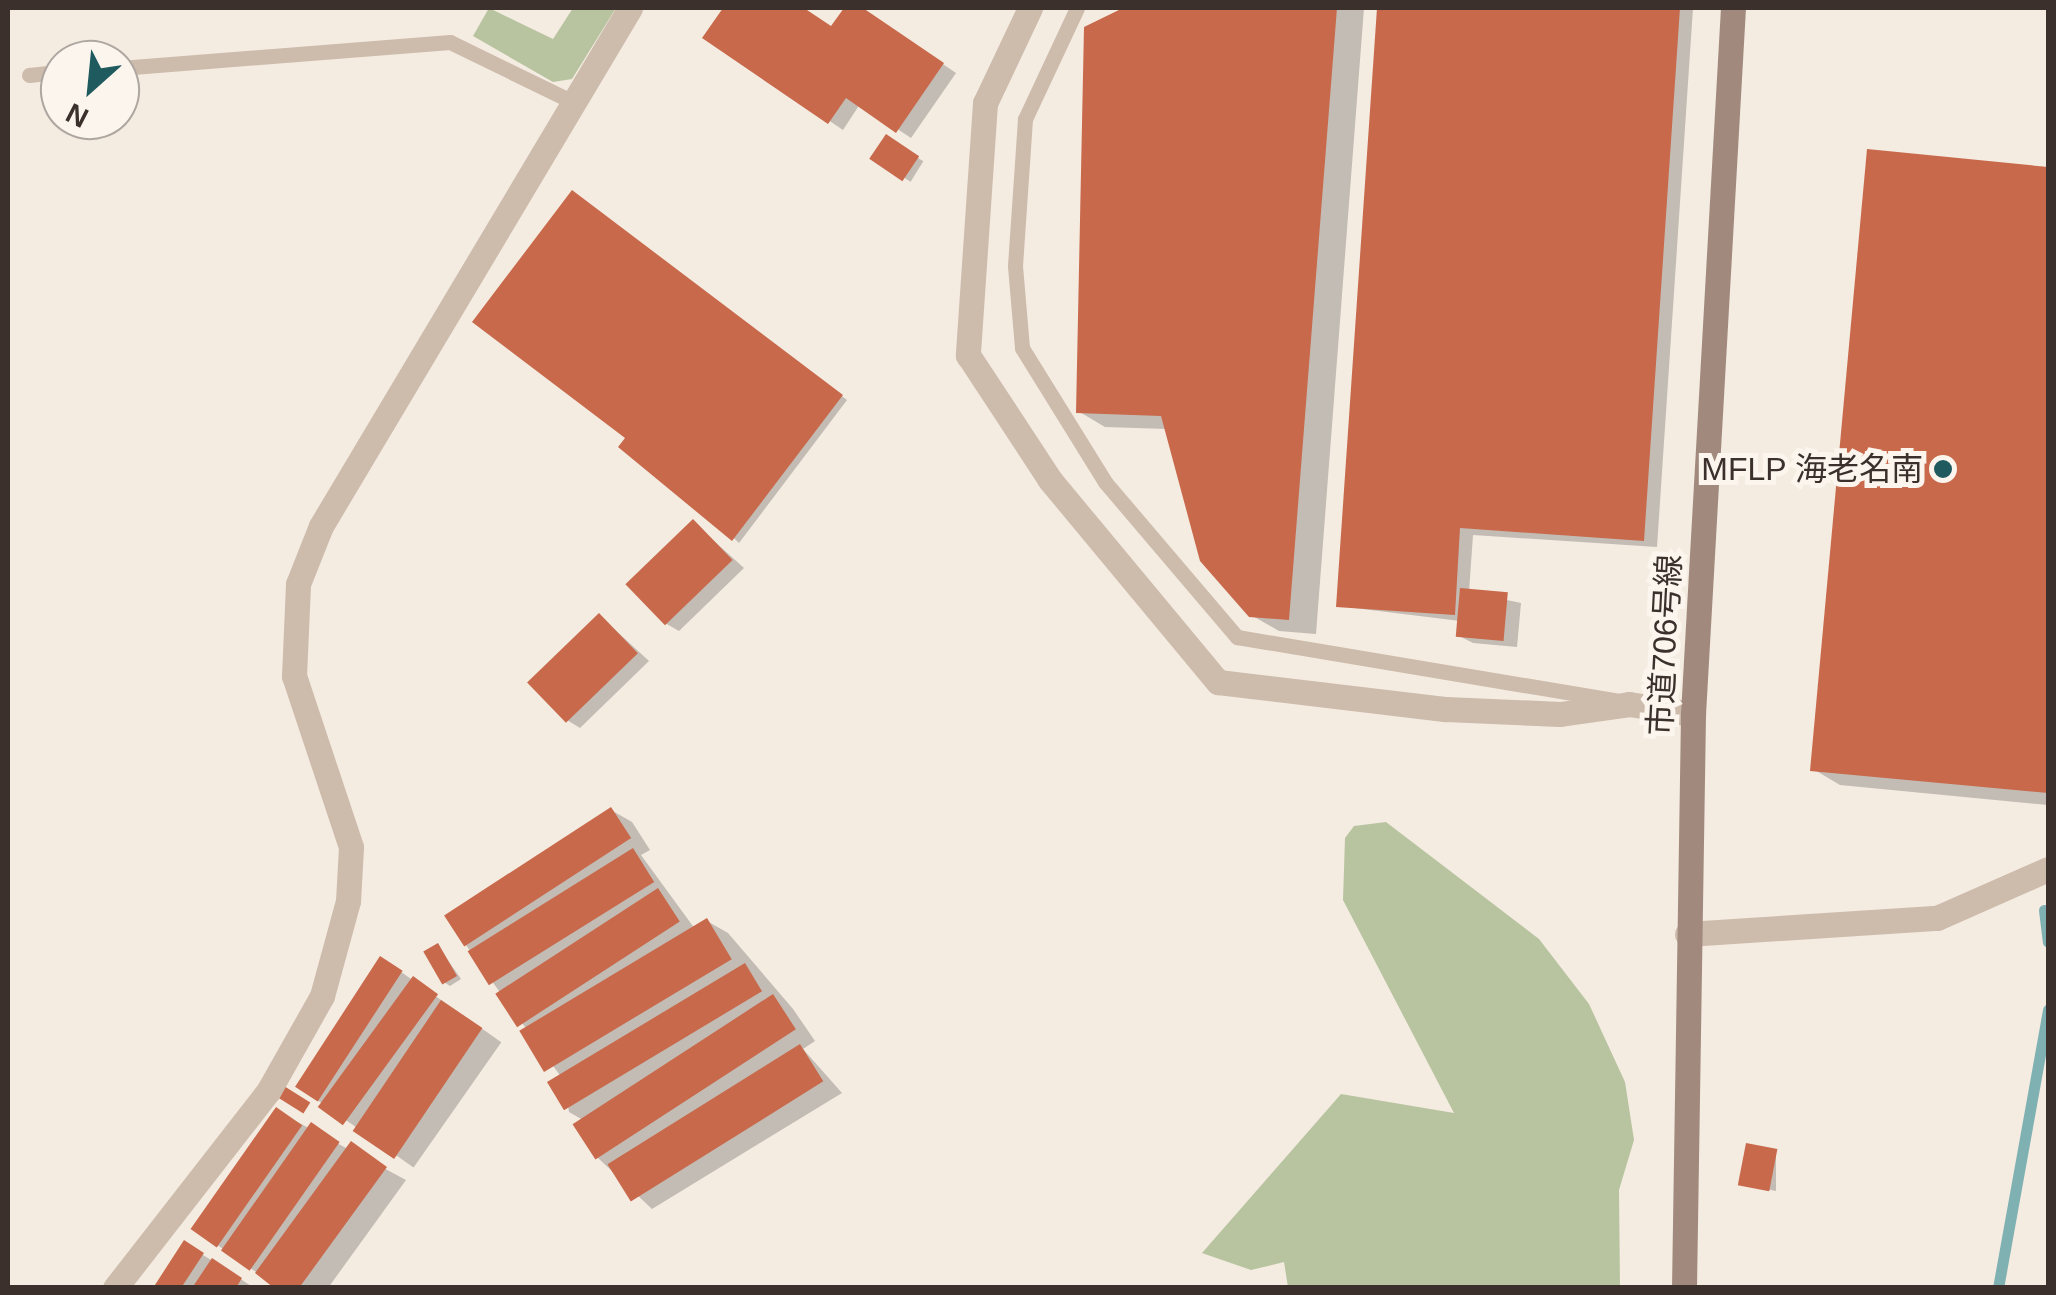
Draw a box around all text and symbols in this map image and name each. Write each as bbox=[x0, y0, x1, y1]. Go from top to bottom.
north arrow bbox=[40, 40, 140, 140]
text: N bbox=[61, 97, 93, 134]
place label: MFLP 海老名南 bbox=[1701, 450, 1923, 488]
marker: MFLP 海老名南 bbox=[1932, 458, 1954, 480]
street label: 市道706号線 bbox=[1641, 553, 1689, 737]

